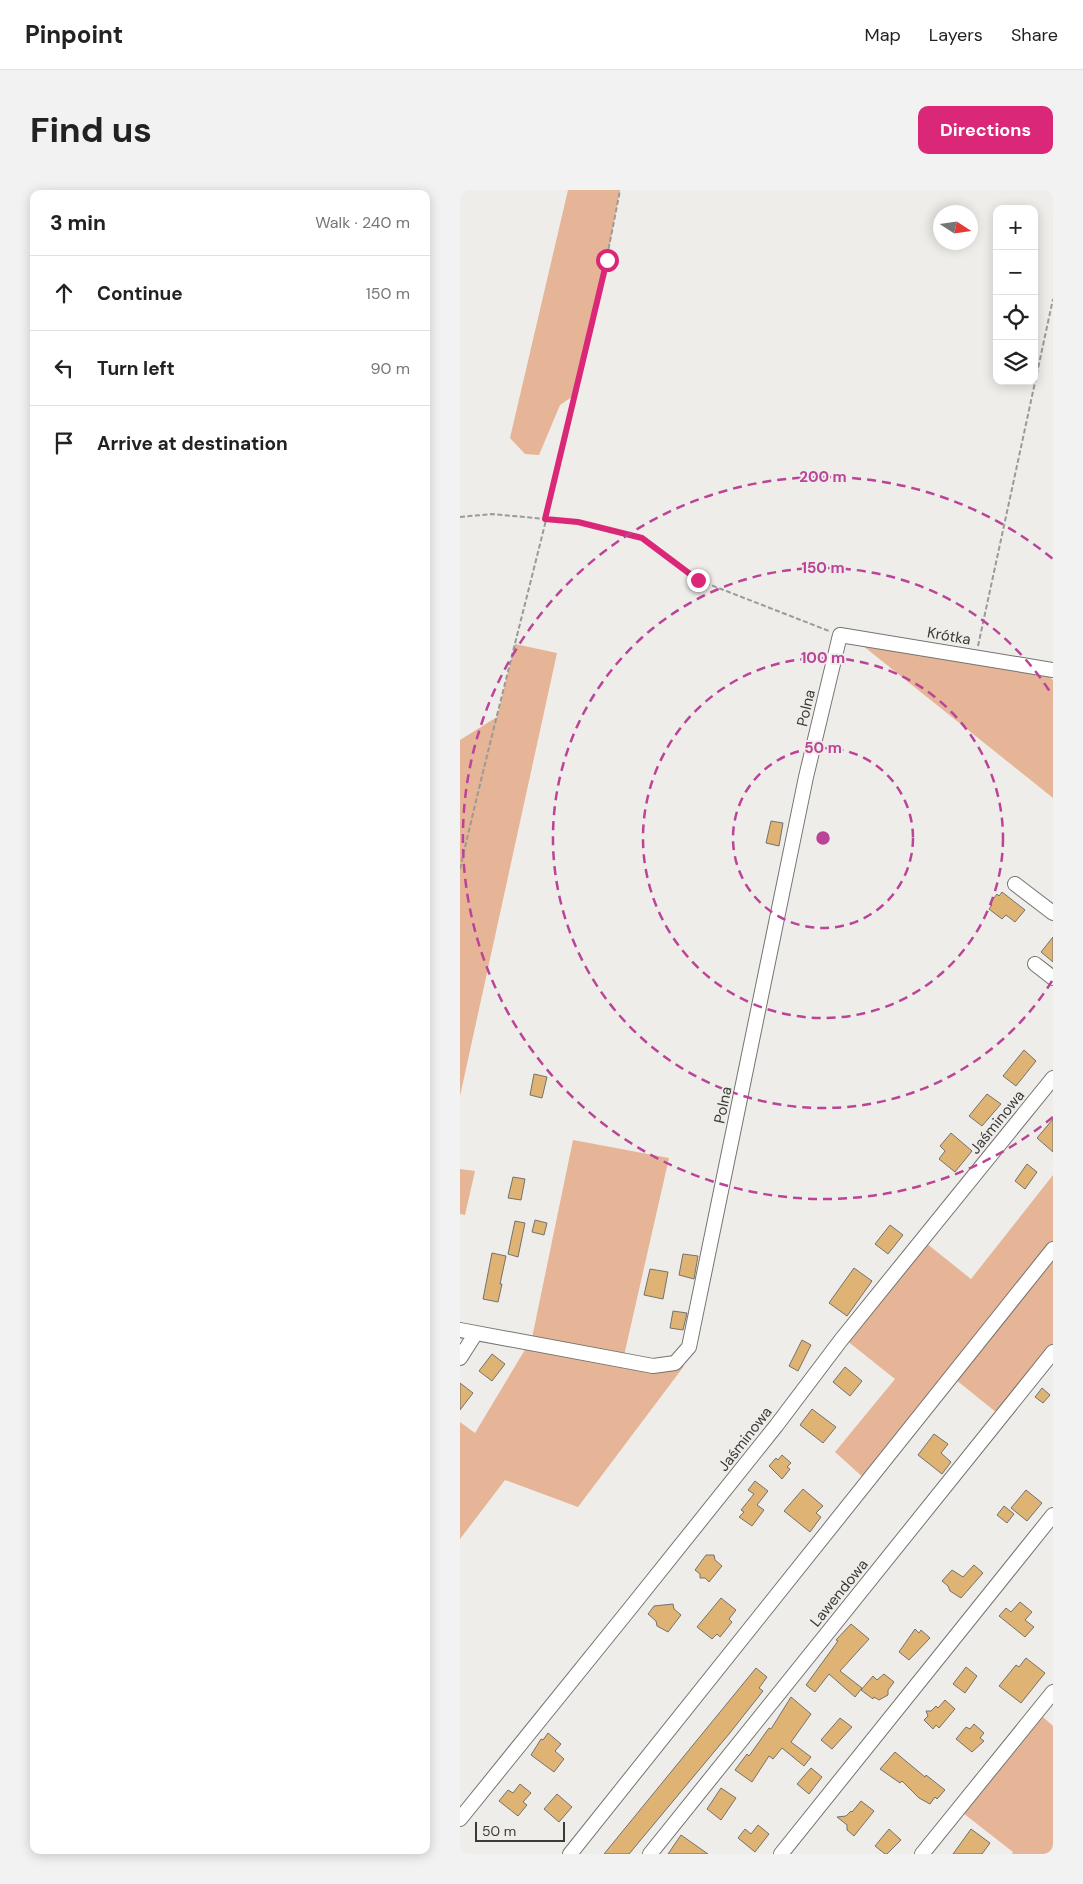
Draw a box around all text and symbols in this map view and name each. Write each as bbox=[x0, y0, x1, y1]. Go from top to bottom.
text: Pinpoint bbox=[25, 19, 123, 50]
text: Map bbox=[865, 23, 901, 47]
text: Layers bbox=[929, 23, 983, 47]
text: Share bbox=[1011, 23, 1058, 47]
button: Directions bbox=[918, 106, 1053, 154]
text: Find us bbox=[30, 107, 152, 153]
north arrow bbox=[933, 205, 978, 250]
map controls bbox=[993, 205, 1038, 385]
button: + bbox=[993, 205, 1038, 250]
text: 3 min bbox=[50, 209, 106, 237]
text: Walk · 240 m bbox=[315, 212, 410, 233]
route start bbox=[596, 249, 619, 272]
button: − bbox=[993, 250, 1038, 295]
icon: ahead bbox=[50, 279, 78, 307]
text: Continue bbox=[97, 281, 183, 306]
text: 150 m bbox=[366, 283, 410, 304]
button: locate bbox=[993, 295, 1038, 340]
button: layers bbox=[993, 340, 1038, 385]
icon: left bbox=[50, 354, 78, 382]
text: Turn left bbox=[97, 356, 175, 381]
text: 90 m bbox=[370, 358, 410, 379]
icon: arrive bbox=[50, 429, 78, 457]
text: Arrive at destination bbox=[97, 431, 288, 456]
text: 200 m bbox=[799, 467, 847, 487]
text: 150 m bbox=[802, 558, 845, 578]
route end bbox=[687, 569, 710, 592]
street label: Krótka bbox=[926, 622, 972, 650]
text: 100 m bbox=[801, 648, 845, 668]
street label: Polna bbox=[792, 688, 820, 728]
text: 50 m bbox=[804, 738, 842, 758]
centre of rings bbox=[814, 829, 832, 847]
street label: Polna bbox=[709, 1085, 737, 1125]
street label: Jaśminowa bbox=[965, 1086, 1029, 1158]
street label: Jaśminowa bbox=[713, 1403, 777, 1475]
street label: Lawendowa bbox=[806, 1555, 872, 1631]
scale bar bbox=[475, 1819, 565, 1842]
text: 50 m bbox=[482, 1822, 516, 1840]

